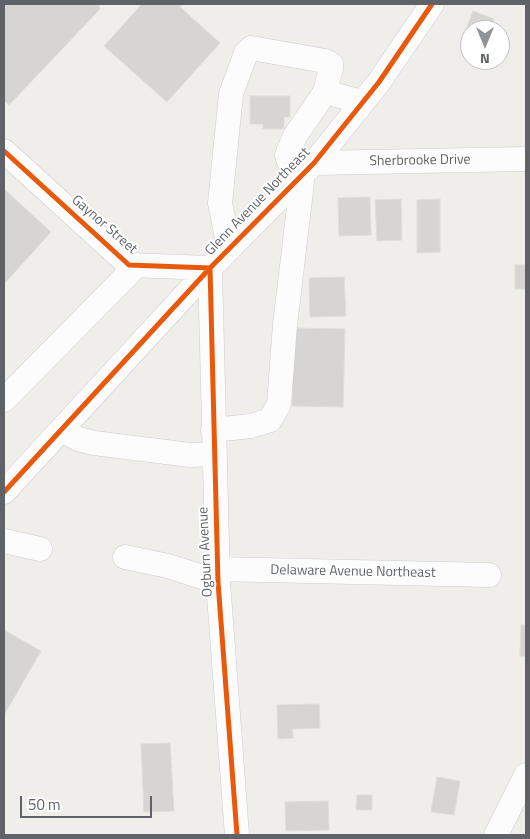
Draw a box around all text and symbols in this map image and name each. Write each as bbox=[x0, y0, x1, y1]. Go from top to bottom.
north arrow bbox=[460, 20, 510, 70]
text: N bbox=[480, 49, 490, 70]
street label: Glenn Avenue Northeast bbox=[202, 145, 314, 259]
street label: Sherbrooke Drive bbox=[369, 152, 471, 170]
street label: Gaynor Street bbox=[68, 192, 140, 258]
street label: Ogburn Avenue bbox=[195, 506, 217, 598]
street label: Delaware Avenue Northeast bbox=[270, 562, 436, 582]
scale bar bbox=[22, 786, 155, 818]
text: 50 m bbox=[28, 793, 61, 816]

